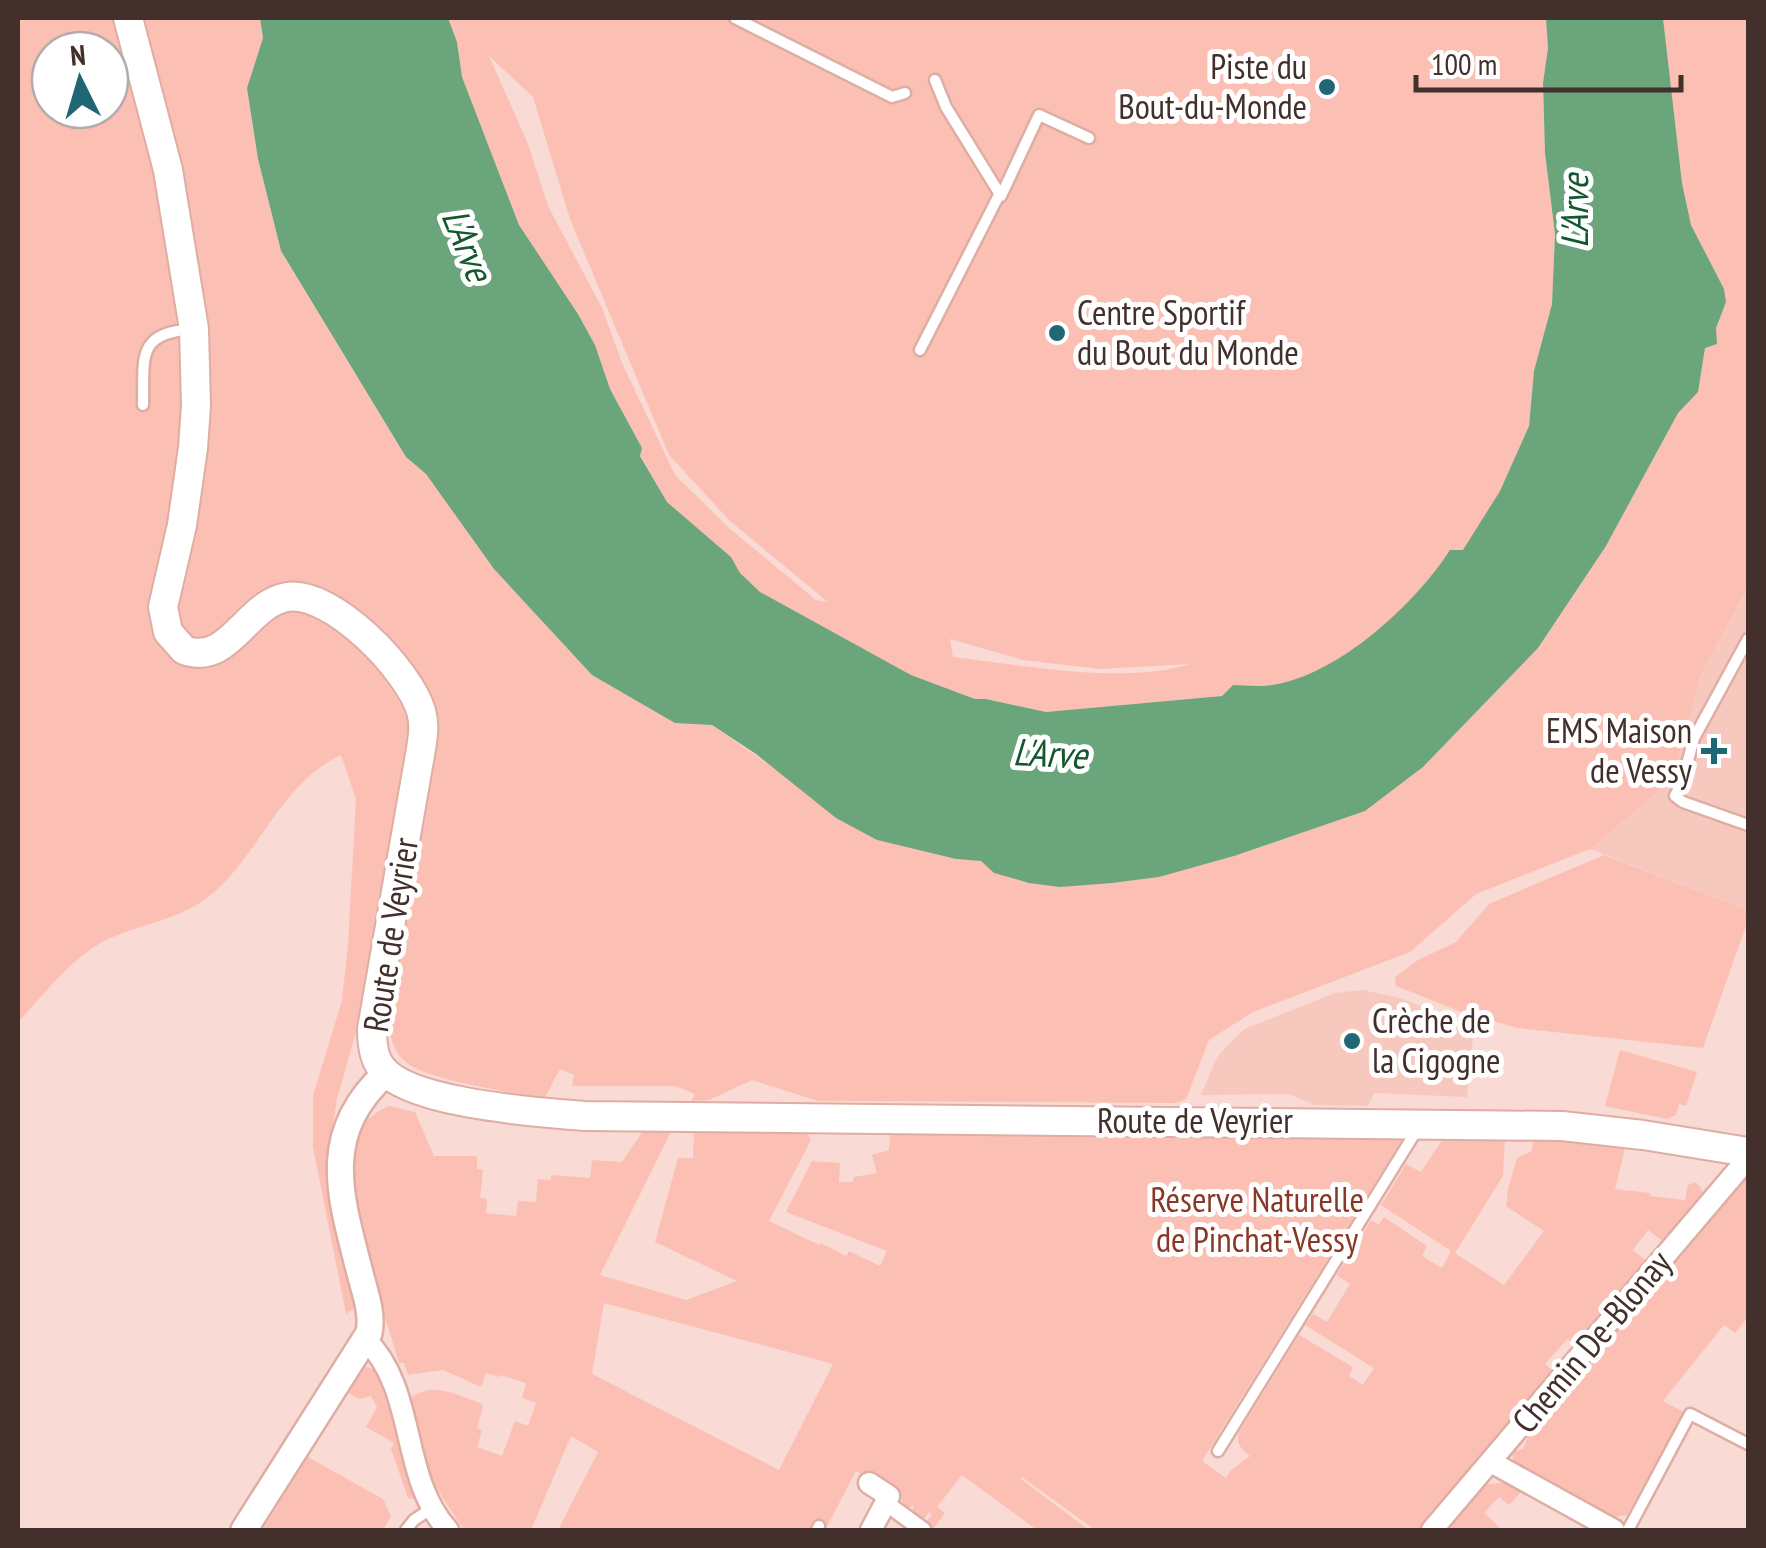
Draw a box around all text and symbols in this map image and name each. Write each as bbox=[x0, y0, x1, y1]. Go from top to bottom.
north arrow bbox=[30, 30, 130, 130]
scale bar bbox=[1416, 30, 1681, 92]
text: N bbox=[69, 36, 87, 74]
place label: Piste du Bout-du-Monde bbox=[1118, 43, 1307, 129]
text: 100 m bbox=[1431, 44, 1497, 83]
marker: Piste du Bout-du-Monde bbox=[1316, 76, 1338, 98]
water label: L'Arve bbox=[1549, 172, 1598, 248]
water label: L'Arve bbox=[432, 201, 506, 290]
place label: Centre Sportif du Bout du Monde bbox=[1077, 289, 1299, 375]
marker: Centre Sportif du Bout du Monde bbox=[1046, 322, 1068, 344]
place label: EMS Maison de Vessy bbox=[1546, 707, 1693, 793]
water label: L'Arve bbox=[1012, 726, 1091, 779]
marker: EMS Maison de Vessy bbox=[1701, 738, 1727, 764]
street label: Route de Veyrier bbox=[352, 834, 428, 1035]
place label: Crèche de la Cigogne bbox=[1372, 997, 1500, 1083]
marker: Crèche de la Cigogne bbox=[1341, 1030, 1363, 1052]
street label: Route de Veyrier bbox=[1097, 1097, 1293, 1143]
park label: Réserve Naturelle de Pinchat-Vessy bbox=[1150, 1176, 1364, 1262]
street label: Chemin De-Blonay bbox=[1502, 1240, 1681, 1442]

